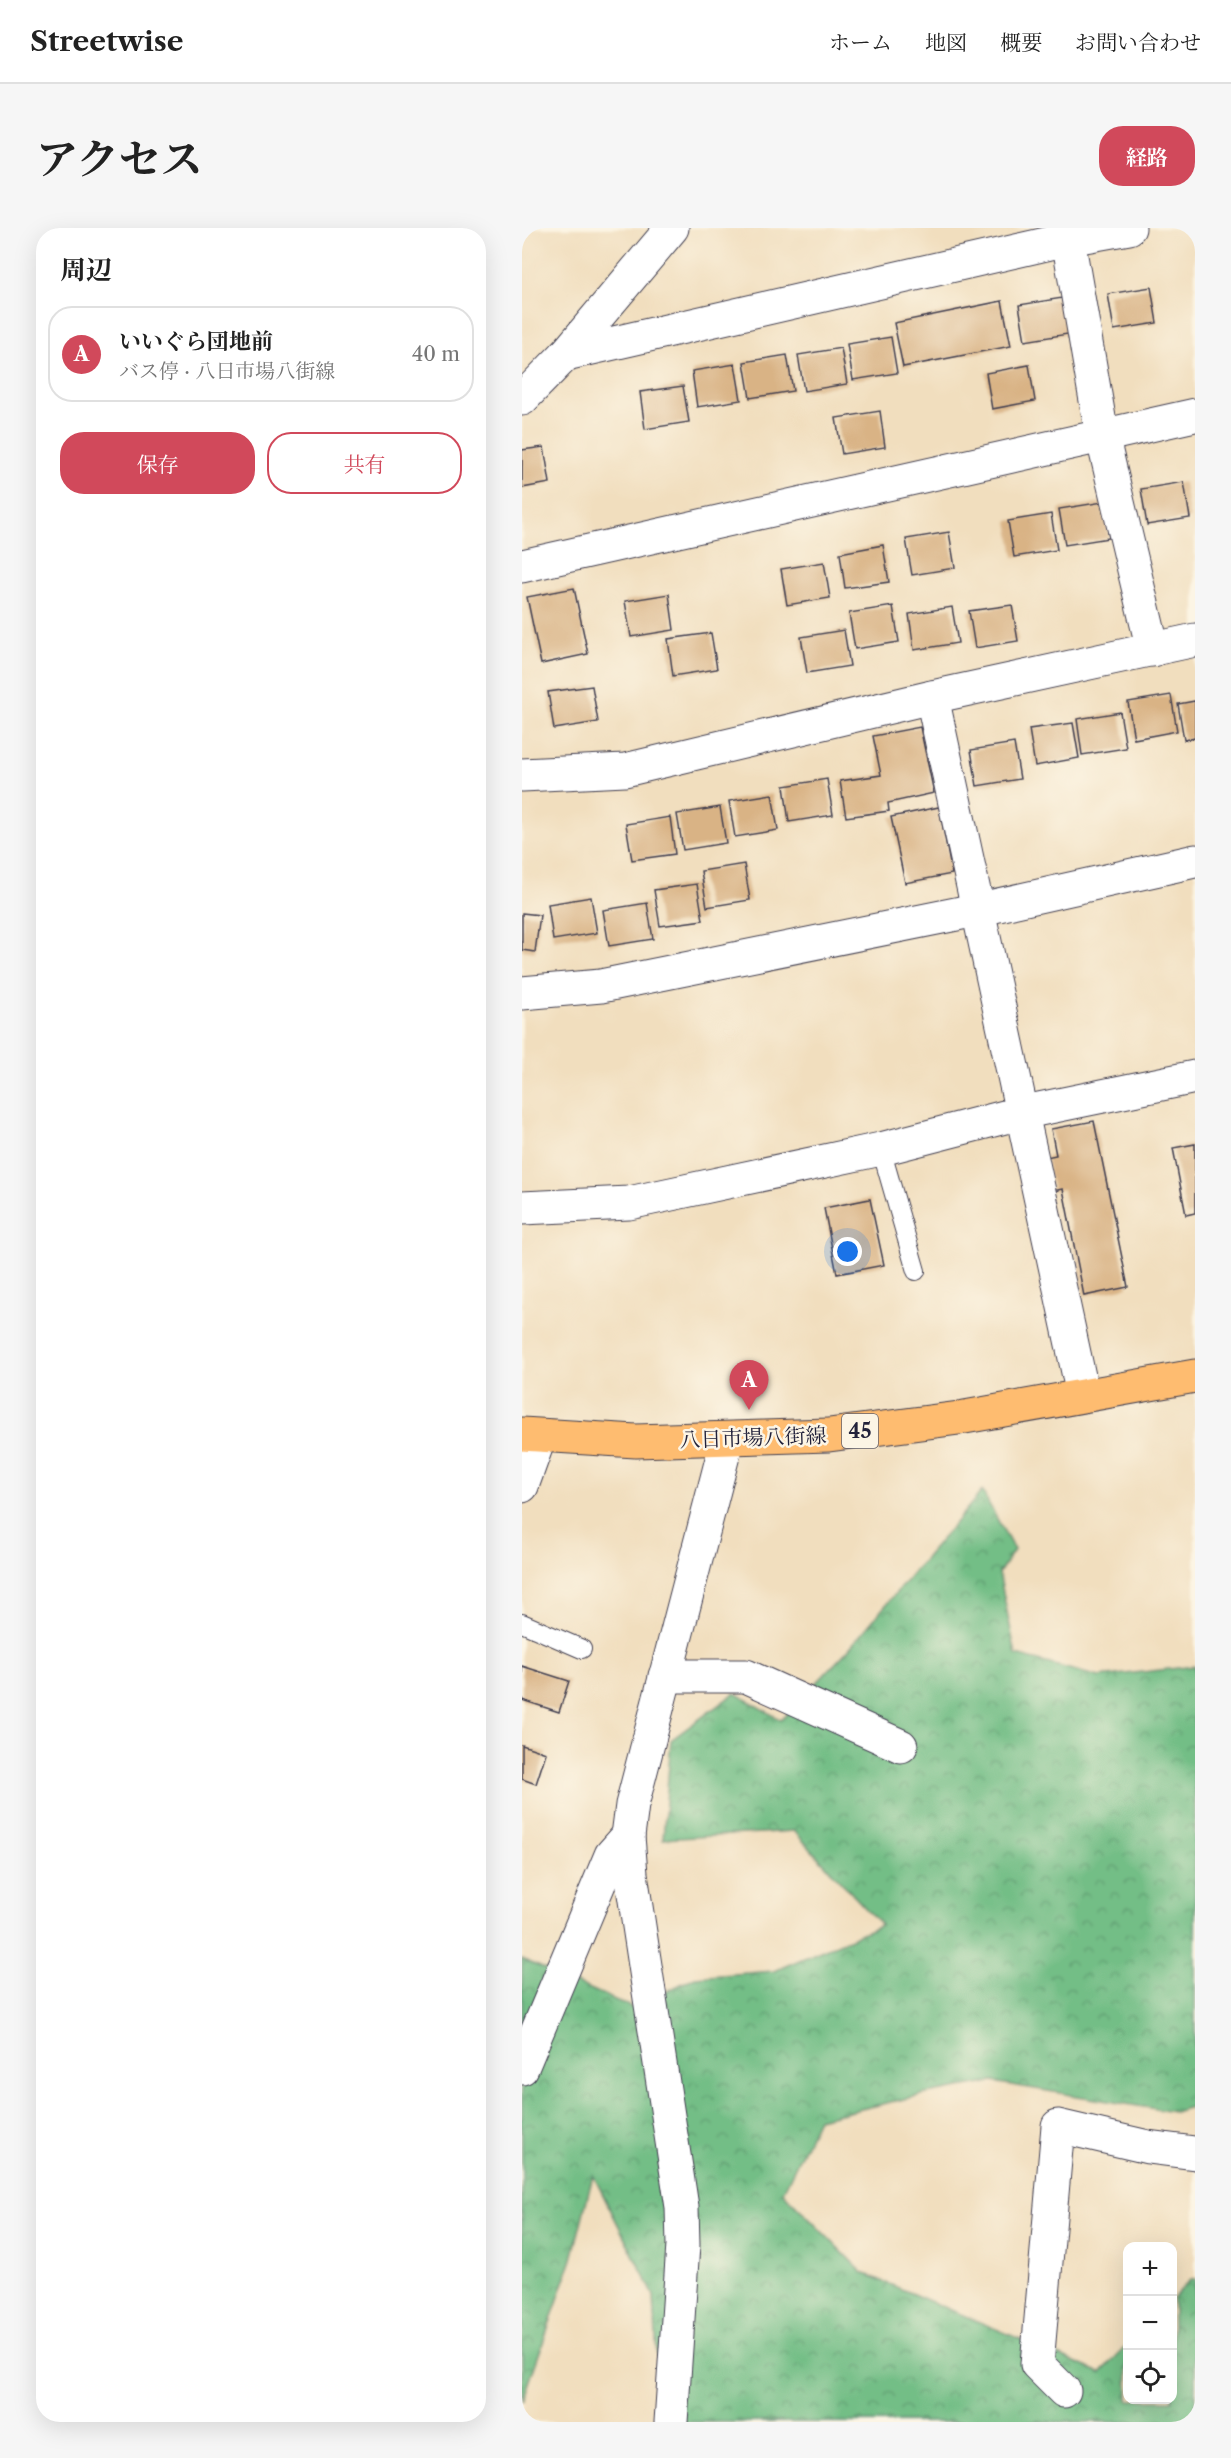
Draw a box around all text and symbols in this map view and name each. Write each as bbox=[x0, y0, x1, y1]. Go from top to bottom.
text: Streetwise bbox=[30, 24, 184, 58]
text: ホーム bbox=[829, 30, 892, 55]
text: 地図 bbox=[925, 30, 967, 55]
text: 概要 bbox=[1000, 30, 1042, 55]
text: お問い合わせ bbox=[1075, 30, 1201, 55]
button: 経路 bbox=[1099, 126, 1195, 186]
text: アクセス bbox=[36, 133, 203, 185]
text: 周辺 bbox=[60, 254, 112, 286]
text: いいぐら団地前 bbox=[119, 328, 273, 355]
text: A bbox=[74, 342, 89, 366]
text: 40 m bbox=[412, 342, 460, 366]
text: バス停 · 八日市場八街線 bbox=[119, 359, 335, 383]
button: 保存 bbox=[60, 432, 255, 494]
button: 共有 bbox=[267, 432, 462, 494]
your location bbox=[833, 1237, 862, 1266]
pin: A bbox=[730, 1360, 768, 1410]
road number: 45 bbox=[842, 1414, 878, 1448]
street label: 八日市場八街線 bbox=[679, 1422, 827, 1453]
map controls bbox=[1123, 2242, 1177, 2404]
button: + bbox=[1123, 2242, 1177, 2296]
button: − bbox=[1123, 2296, 1177, 2350]
button: locate bbox=[1123, 2350, 1177, 2404]

